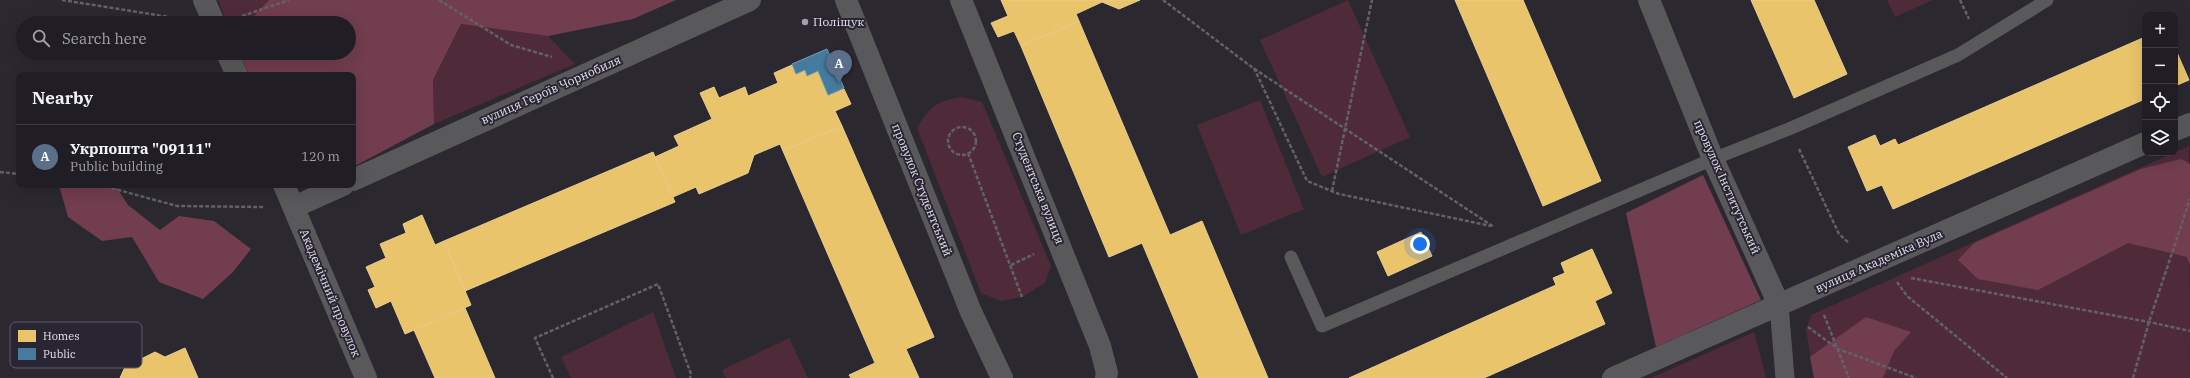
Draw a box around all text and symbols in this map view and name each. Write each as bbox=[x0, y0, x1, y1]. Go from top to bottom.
map controls bbox=[2142, 12, 2178, 156]
button: + bbox=[2142, 12, 2178, 48]
place label: Поліщук bbox=[813, 14, 864, 29]
search box bbox=[16, 16, 356, 60]
marker: Поліщук bbox=[800, 17, 810, 27]
icon: search bbox=[30, 27, 52, 49]
text: Search here bbox=[62, 29, 147, 48]
button: − bbox=[2142, 48, 2178, 84]
pin: A bbox=[826, 50, 852, 83]
street label: вулиця Героїв Чорнобиля bbox=[478, 52, 623, 127]
button: locate bbox=[2142, 84, 2178, 120]
text: Nearby bbox=[32, 87, 93, 109]
street label: провулок Інститутський bbox=[1691, 117, 1764, 256]
button: layers bbox=[2142, 120, 2178, 156]
street label: провулок Студентський bbox=[889, 121, 956, 258]
street label: Студентська вулиця bbox=[1009, 130, 1068, 246]
text: Укрпошта "09111" bbox=[70, 139, 211, 158]
text: A bbox=[40, 148, 50, 165]
text: 120 m bbox=[301, 148, 340, 165]
text: Public building bbox=[70, 158, 163, 175]
street label: вулиця Академіка Вула bbox=[1813, 226, 1945, 295]
street label: Академічний провулок bbox=[297, 227, 364, 359]
your location bbox=[1410, 234, 1430, 254]
legend bbox=[10, 322, 142, 368]
text: Homes bbox=[43, 329, 80, 343]
text: Public bbox=[43, 347, 76, 361]

